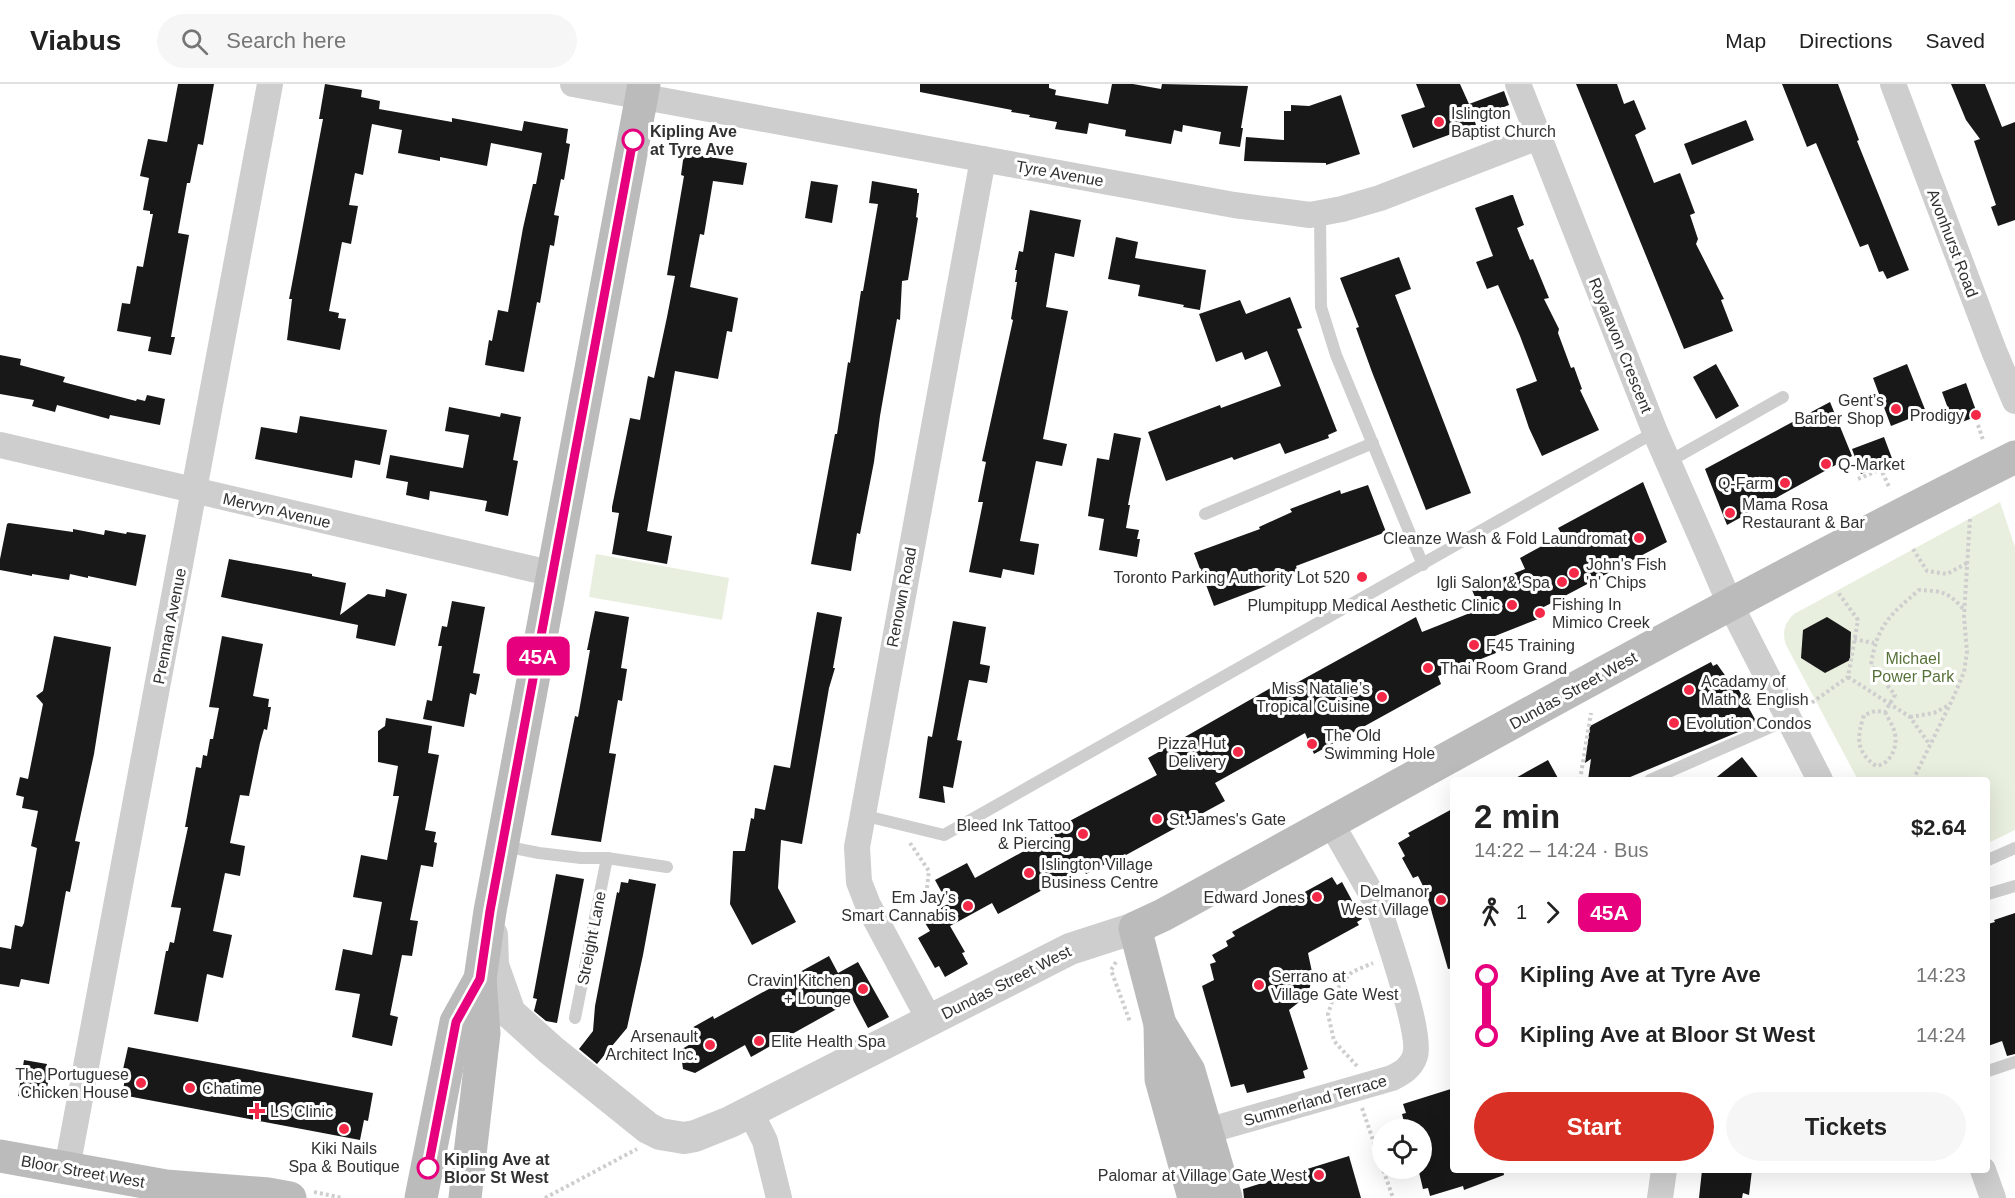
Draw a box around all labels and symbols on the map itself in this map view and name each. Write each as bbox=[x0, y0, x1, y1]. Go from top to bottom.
place label: Islington Baptist Church bbox=[1451, 105, 1556, 140]
marker: Islington Baptist Church bbox=[1432, 115, 1446, 129]
place label: Kipling Ave at Tyre Ave bbox=[650, 123, 737, 158]
marker: Kipling Ave at Tyre Ave bbox=[622, 129, 644, 151]
street label: Tyre Avenue bbox=[1015, 157, 1105, 190]
street label: Avonhurst Road bbox=[1924, 187, 1981, 300]
street label: Royalavon Crescent bbox=[1586, 275, 1656, 416]
place label: Gent’s Barber Shop bbox=[1794, 392, 1884, 427]
marker: Gent’s Barber Shop bbox=[1889, 402, 1903, 416]
place label: Prodigy bbox=[1910, 407, 1964, 424]
marker: Prodigy bbox=[1969, 408, 1983, 422]
place label: Q-Market bbox=[1838, 456, 1905, 473]
marker: Q-Market bbox=[1819, 457, 1833, 471]
place label: Q-Farm bbox=[1718, 475, 1773, 492]
marker: Q-Farm bbox=[1778, 476, 1792, 490]
street label: Mervyn Avenue bbox=[221, 490, 332, 531]
place label: Mama Rosa Restaurant & Bar bbox=[1742, 496, 1865, 531]
marker: Mama Rosa Restaurant & Bar bbox=[1723, 506, 1737, 520]
place label: Cleanze Wash & Fold Laundromat bbox=[1383, 530, 1628, 547]
marker: Cleanze Wash & Fold Laundromat bbox=[1632, 531, 1646, 545]
street label: Renown Road bbox=[883, 546, 920, 648]
place label: John's Fish 'n' Chips bbox=[1586, 556, 1666, 591]
street label: Prennan Avenue bbox=[150, 566, 189, 686]
marker: John's Fish 'n' Chips bbox=[1567, 566, 1581, 580]
place label: Toronto Parking Authority Lot 520 bbox=[1113, 569, 1350, 586]
marker: Toronto Parking Authority Lot 520 bbox=[1355, 570, 1369, 584]
place label: Igli Salon & Spa bbox=[1436, 574, 1550, 591]
marker: Igli Salon & Spa bbox=[1555, 575, 1569, 589]
place label: Fishing In Mimico Creek bbox=[1552, 596, 1651, 631]
place label: Plumpitupp Medical Aesthetic Clinic bbox=[1247, 597, 1500, 614]
marker: Plumpitupp Medical Aesthetic Clinic bbox=[1505, 598, 1519, 612]
marker: Fishing In Mimico Creek bbox=[1533, 606, 1547, 620]
line badge: 45A bbox=[504, 636, 572, 676]
place label: F45 Training bbox=[1486, 637, 1575, 654]
marker: F45 Training bbox=[1467, 638, 1481, 652]
street label: Dundas Street West bbox=[1507, 648, 1640, 733]
park label: Michael Power Park bbox=[1872, 650, 1955, 685]
place label: Thai Room Grand bbox=[1440, 660, 1567, 677]
marker: Thai Room Grand bbox=[1421, 661, 1435, 675]
place label: Acadamy of Math & English bbox=[1701, 673, 1809, 708]
place label: Miss Natalie’s Tropical Cuisine bbox=[1256, 680, 1370, 715]
marker: Acadamy of Math & English bbox=[1682, 683, 1696, 697]
marker: Miss Natalie’s Tropical Cuisine bbox=[1375, 690, 1389, 704]
place label: Evolution Condos bbox=[1686, 715, 1811, 732]
marker: Evolution Condos bbox=[1667, 716, 1681, 730]
place label: The Old Swimming Hole bbox=[1324, 727, 1435, 762]
place label: Pizza Hut Delivery bbox=[1158, 735, 1227, 770]
marker: The Old Swimming Hole bbox=[1305, 737, 1319, 751]
marker: Pizza Hut Delivery bbox=[1231, 745, 1245, 759]
place label: St.James's Gate bbox=[1169, 811, 1286, 828]
marker: St.James's Gate bbox=[1150, 812, 1164, 826]
place label: Bleed Ink Tattoo & Piercing bbox=[957, 817, 1071, 852]
marker: Bleed Ink Tattoo & Piercing bbox=[1076, 827, 1090, 841]
place label: Islington Village Business Centre bbox=[1041, 856, 1158, 891]
marker: Islington Village Business Centre bbox=[1022, 866, 1036, 880]
place label: Delmanor West Village bbox=[1341, 883, 1430, 918]
place label: Em Jay’s Smart Cannabis bbox=[841, 889, 956, 924]
place label: Edward Jones bbox=[1204, 889, 1305, 906]
street label: Streight Lane bbox=[574, 890, 609, 986]
marker: Edward Jones bbox=[1310, 890, 1324, 904]
marker: Delmanor West Village bbox=[1434, 893, 1448, 907]
marker: Em Jay’s Smart Cannabis bbox=[961, 899, 975, 913]
street label: Dundas Street West bbox=[939, 942, 1074, 1022]
place label: Serrano at Village Gate West bbox=[1271, 968, 1399, 1003]
place label: Cravin Kitchen + Lounge bbox=[747, 972, 851, 1007]
marker: Serrano at Village Gate West bbox=[1252, 978, 1266, 992]
marker: Cravin Kitchen + Lounge bbox=[856, 982, 870, 996]
place label: Arsenault Architect Inc. bbox=[606, 1028, 699, 1063]
place label: Elite Health Spa bbox=[771, 1033, 886, 1050]
marker: Elite Health Spa bbox=[752, 1034, 766, 1048]
marker: Arsenault Architect Inc. bbox=[703, 1038, 717, 1052]
place label: The Portuguese Chicken House bbox=[15, 1066, 129, 1101]
street label: Summerland Terrace bbox=[1242, 1072, 1389, 1129]
marker: The Portuguese Chicken House bbox=[134, 1076, 148, 1090]
place label: Chatime bbox=[202, 1080, 262, 1097]
marker: Chatime bbox=[183, 1081, 197, 1095]
marker: LS Clinic bbox=[248, 1102, 266, 1120]
place label: LS Clinic bbox=[270, 1103, 333, 1120]
marker: Kiki Nails Spa & Boutique bbox=[337, 1122, 351, 1136]
place label: Kiki Nails Spa & Boutique bbox=[288, 1140, 400, 1175]
place label: Kipling Ave at Bloor St West bbox=[444, 1151, 550, 1186]
street label: Bloor Street West bbox=[20, 1152, 147, 1191]
marker: Kipling Ave at Bloor St West bbox=[417, 1157, 439, 1179]
place label: Palomar at Village Gate West bbox=[1098, 1167, 1308, 1184]
marker: Palomar at Village Gate West bbox=[1312, 1168, 1326, 1182]

